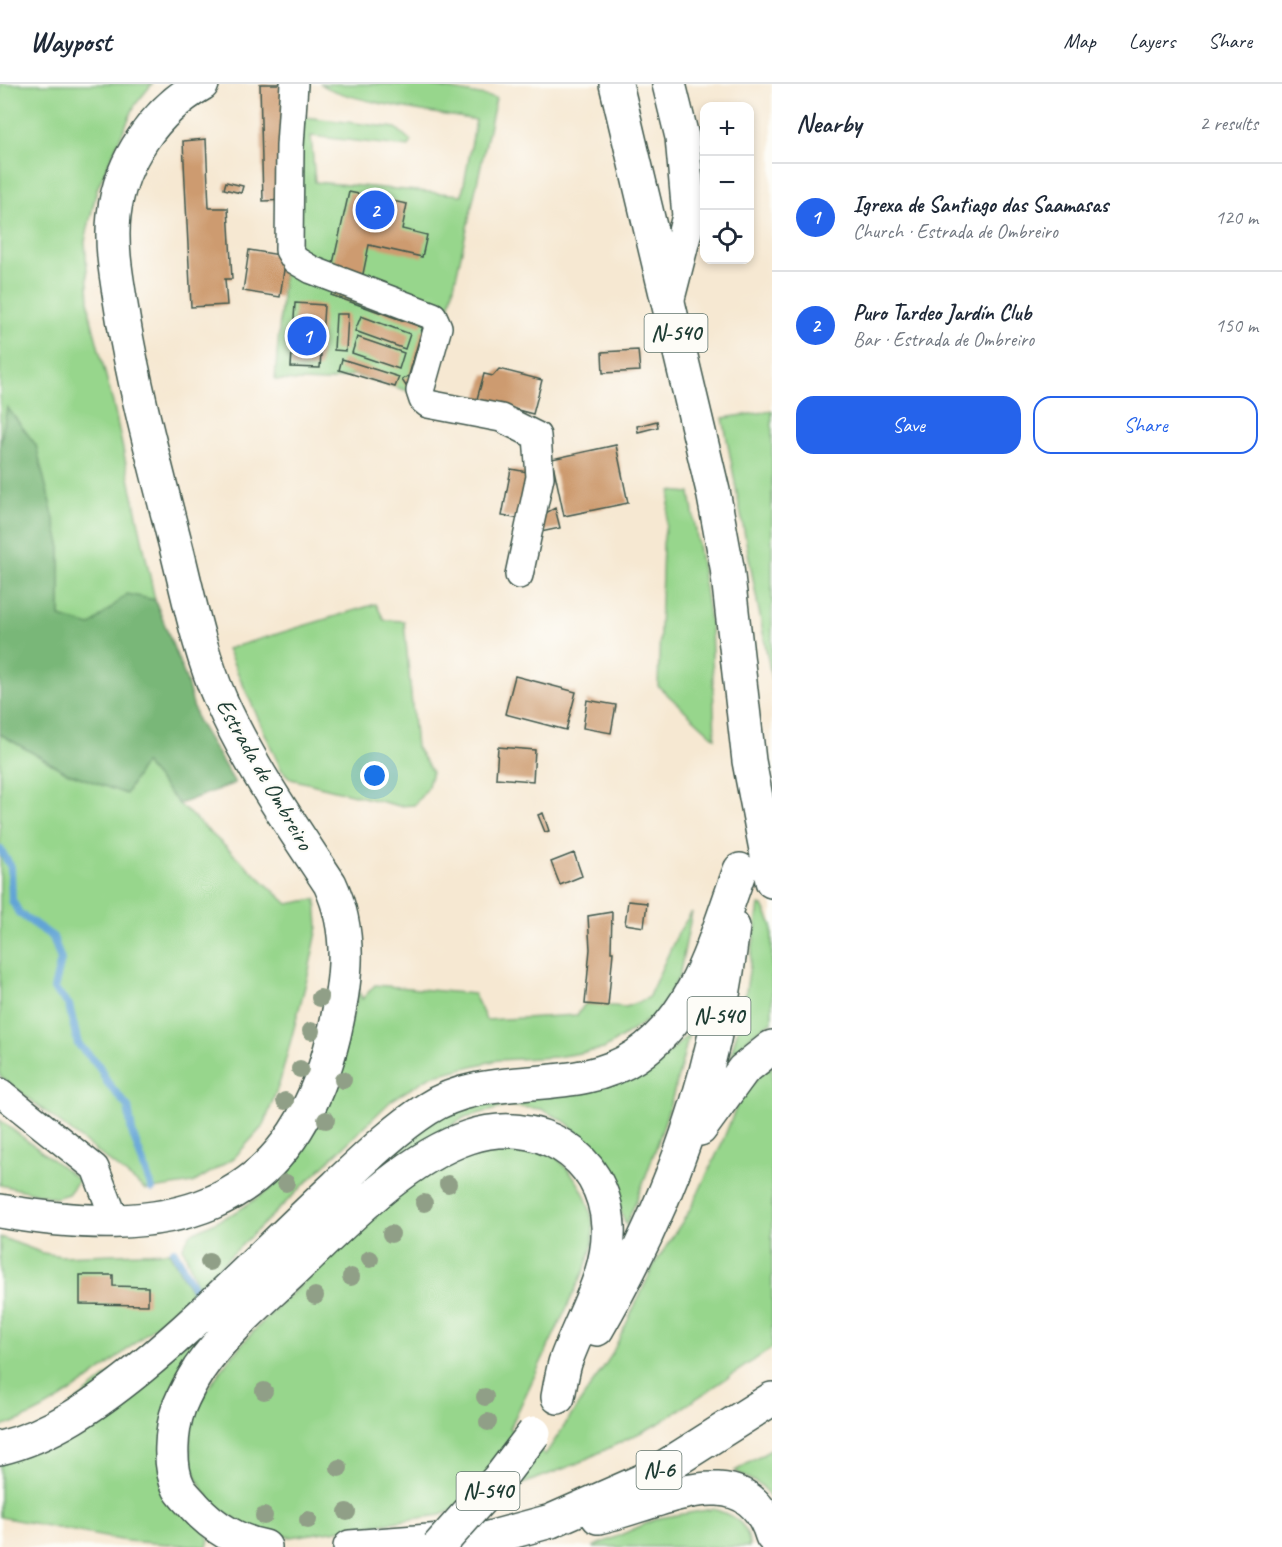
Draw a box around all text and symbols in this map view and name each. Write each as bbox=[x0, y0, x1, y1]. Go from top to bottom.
text: Waypost bbox=[30, 24, 111, 59]
text: Map bbox=[1063, 28, 1096, 54]
text: Layers bbox=[1129, 28, 1175, 54]
text: Share bbox=[1208, 28, 1252, 54]
map controls bbox=[700, 102, 754, 264]
button: + bbox=[700, 102, 754, 156]
text: Nearby bbox=[796, 107, 861, 140]
text: 2 results bbox=[1199, 111, 1258, 136]
button: − bbox=[700, 156, 754, 210]
pin: 2 bbox=[356, 188, 394, 232]
text: Igrexa de Santiago das Saamasas bbox=[853, 191, 1108, 219]
text: 1 bbox=[811, 205, 820, 230]
text: 120 m bbox=[1215, 205, 1258, 230]
button: locate bbox=[700, 210, 754, 264]
text: Church · Estrada de Ombreiro bbox=[853, 219, 1058, 244]
text: Puro Tardeo Jardín Club bbox=[853, 299, 1031, 327]
text: 2 bbox=[811, 313, 820, 338]
text: 150 m bbox=[1215, 313, 1258, 338]
pin: 1 bbox=[288, 314, 326, 358]
road number: N-540 bbox=[644, 314, 708, 352]
text: Bar · Estrada de Ombreiro bbox=[853, 327, 1034, 352]
button: Save bbox=[796, 396, 1021, 454]
button: Share bbox=[1033, 396, 1258, 454]
street label: Estrada de Ombreiro bbox=[210, 693, 321, 856]
your location bbox=[360, 761, 389, 790]
road number: N-540 bbox=[688, 997, 750, 1035]
road number: N-6 bbox=[636, 1451, 682, 1489]
road number: N-540 bbox=[456, 1472, 520, 1510]

